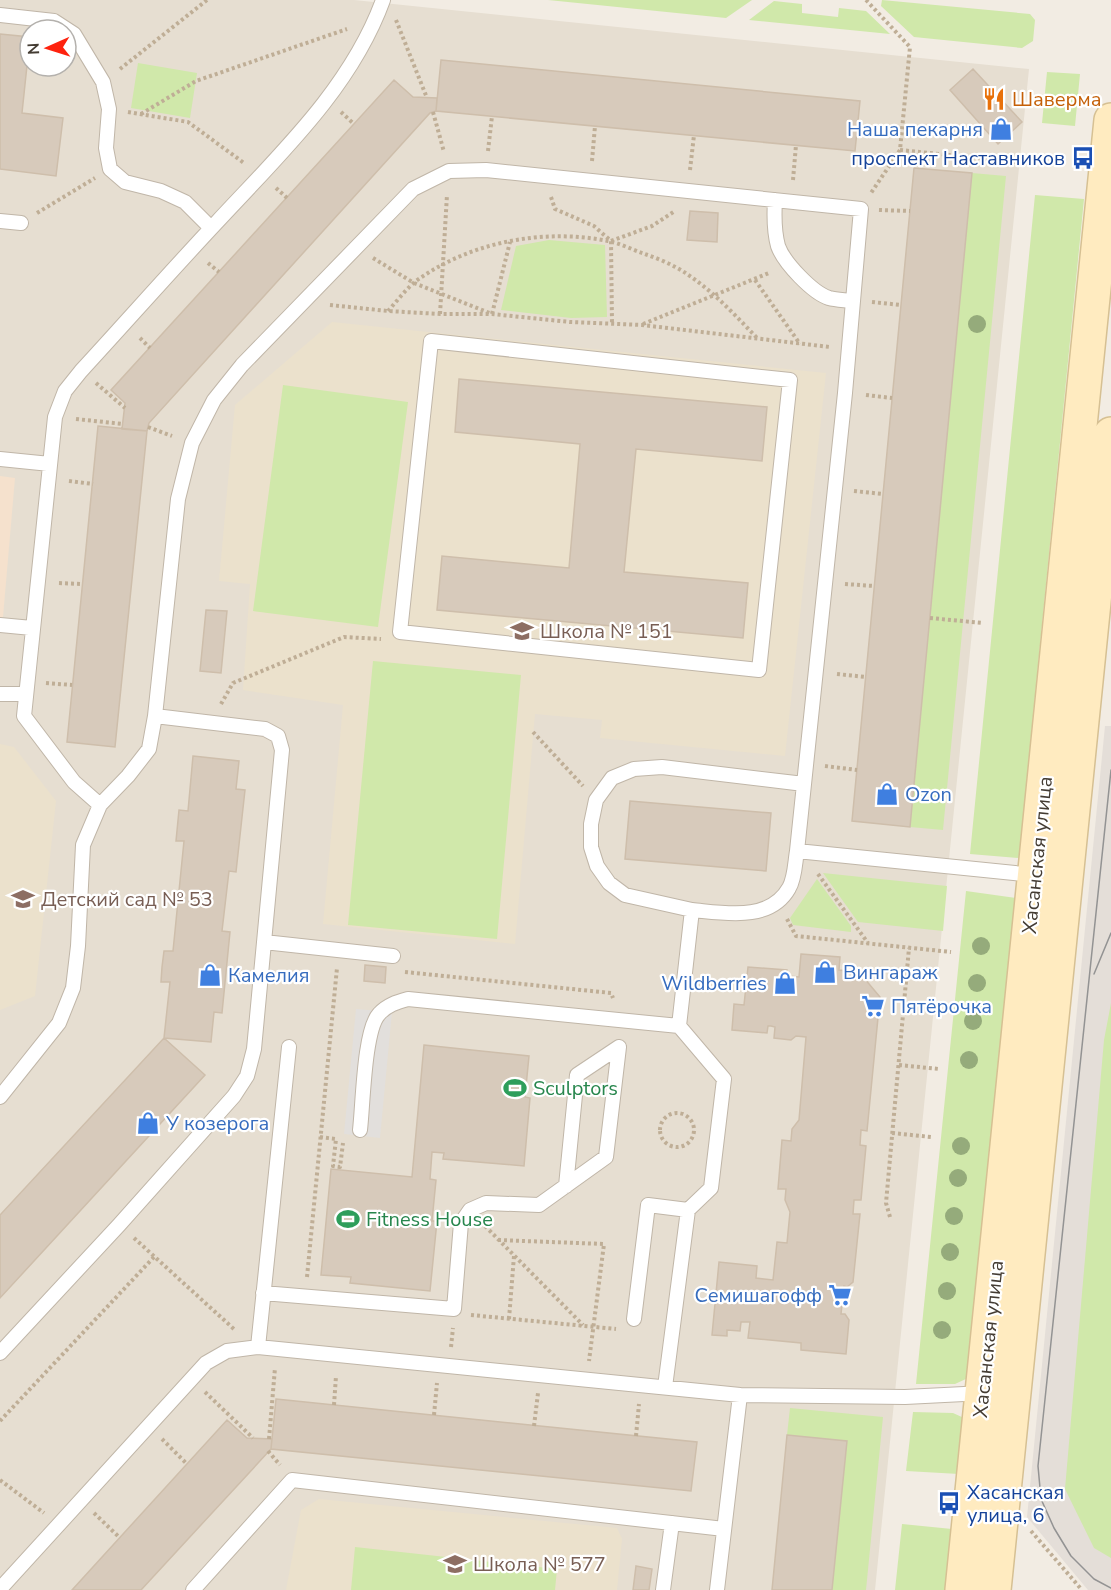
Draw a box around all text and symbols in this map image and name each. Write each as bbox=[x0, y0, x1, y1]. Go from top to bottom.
north arrow bbox=[18, 18, 78, 78]
text: N bbox=[23, 42, 45, 55]
restaurant icon: Шаверма bbox=[981, 86, 1007, 112]
place label: Шаверма bbox=[1012, 86, 1101, 113]
place label: Наша пекарня bbox=[847, 116, 983, 143]
shop icon: Наша пекарня bbox=[988, 116, 1014, 142]
place label: проспект Наставников bbox=[851, 145, 1065, 172]
bus stop icon: проспект Наставников bbox=[1070, 145, 1096, 171]
school or university icon: Школа № 151 bbox=[509, 618, 535, 644]
place label: Школа № 151 bbox=[540, 618, 673, 645]
street label: Хасанская улица bbox=[1016, 775, 1059, 935]
shop icon: Ozon bbox=[874, 781, 900, 807]
place label: Ozon bbox=[905, 781, 952, 808]
school or university icon: Детский сад № 53 bbox=[10, 886, 36, 912]
place label: Детский сад № 53 bbox=[41, 886, 213, 913]
shop icon: Вингараж bbox=[812, 959, 838, 985]
place label: Вингараж bbox=[843, 959, 938, 986]
shop icon: Камелия bbox=[197, 962, 223, 988]
place label: Камелия bbox=[228, 962, 310, 989]
place label: Wildberries bbox=[661, 970, 767, 997]
shop icon: Wildberries bbox=[772, 970, 798, 996]
supermarket icon: Пятёрочка bbox=[860, 993, 886, 1019]
place label: Пятёрочка bbox=[891, 993, 992, 1020]
sports icon: Sculptors bbox=[502, 1075, 528, 1101]
place label: Sculptors bbox=[533, 1075, 618, 1102]
shop icon: У козерога bbox=[135, 1110, 161, 1136]
place label: У козерога bbox=[165, 1110, 269, 1137]
sports icon: Fitness House bbox=[335, 1206, 361, 1232]
place label: Fitness House bbox=[366, 1206, 493, 1233]
street label: Хасанская улица bbox=[967, 1259, 1010, 1419]
place label: Семишагофф bbox=[694, 1282, 822, 1309]
supermarket icon: Семишагофф bbox=[827, 1282, 853, 1308]
place label: Хасанская улица, 6 bbox=[967, 1479, 1064, 1529]
bus stop icon: Хасанская улица, 6 bbox=[936, 1490, 962, 1516]
school or university icon: Школа № 577 bbox=[442, 1551, 468, 1577]
place label: Школа № 577 bbox=[473, 1551, 606, 1578]

